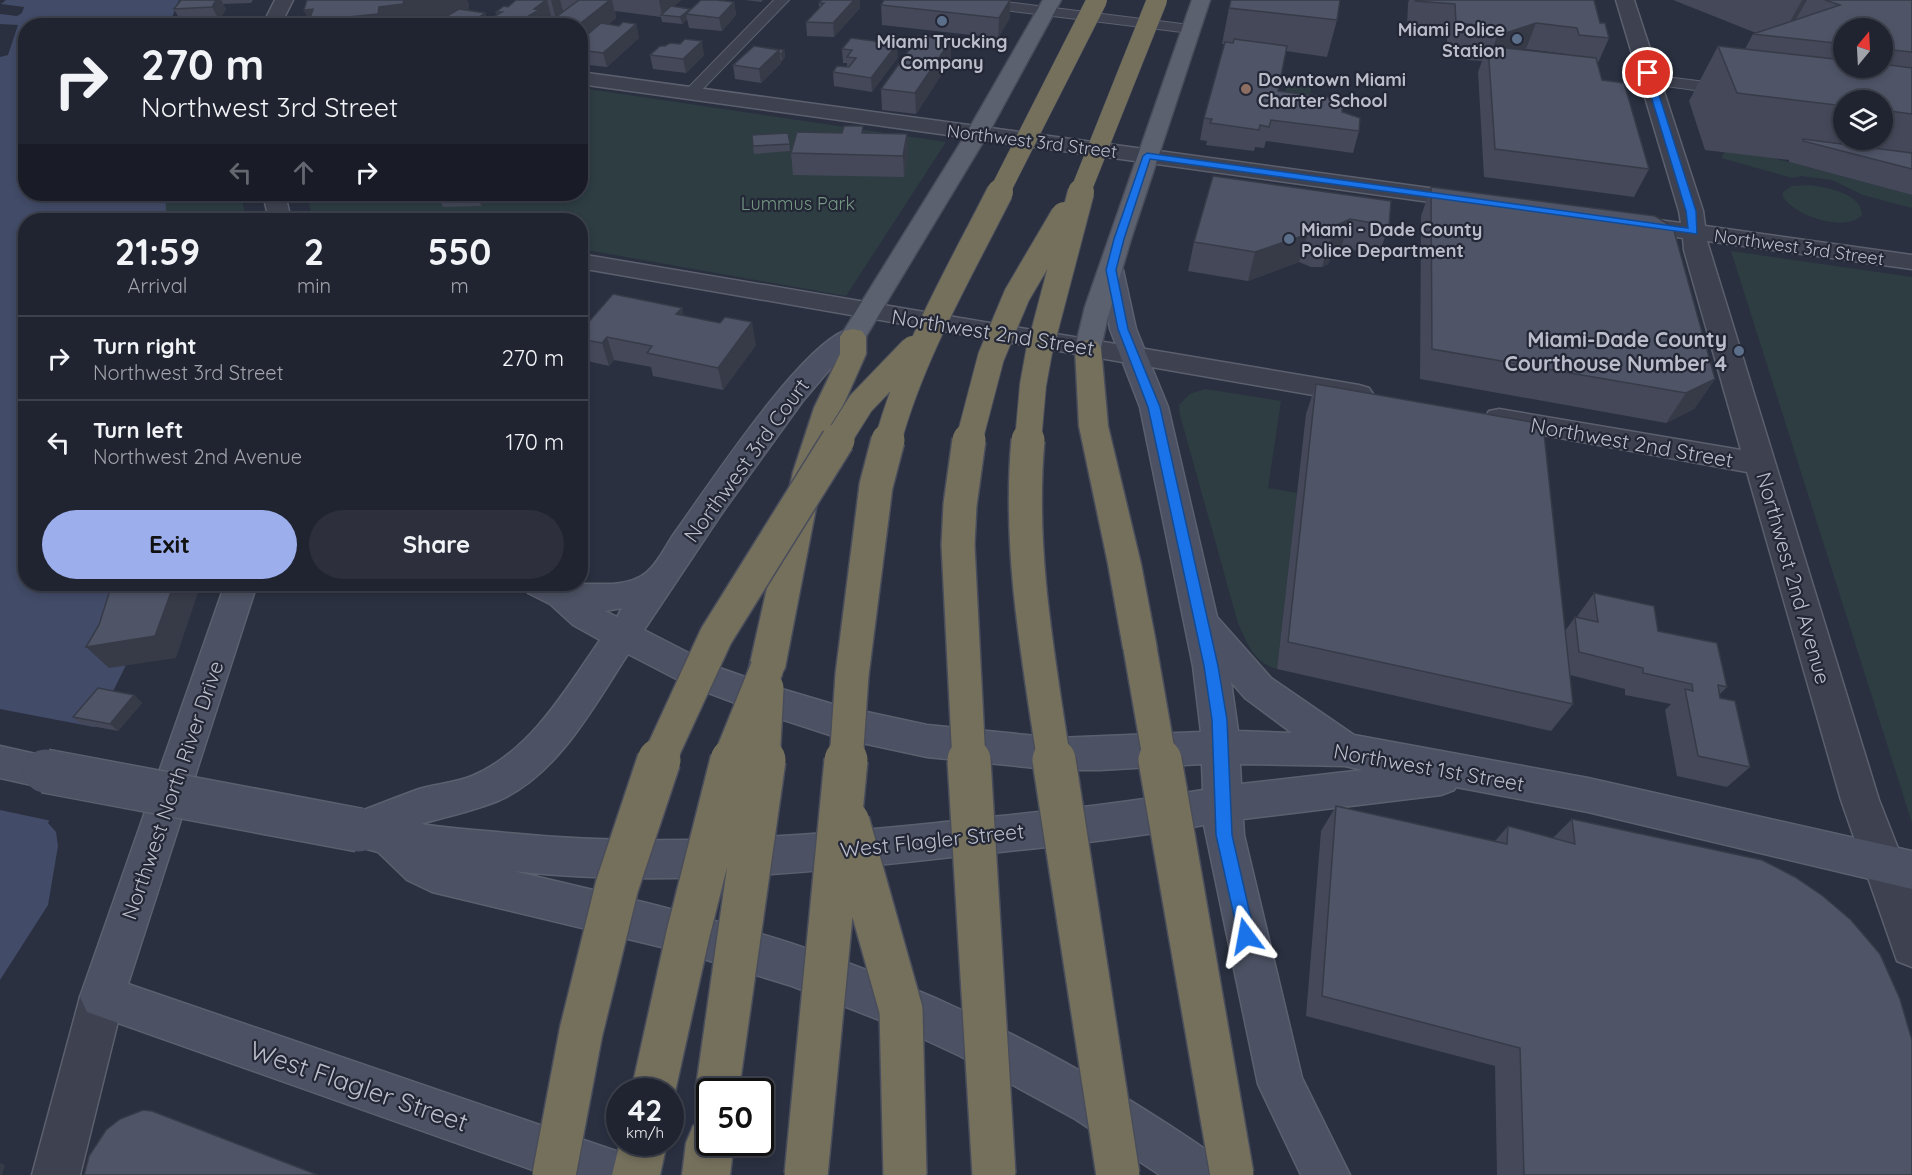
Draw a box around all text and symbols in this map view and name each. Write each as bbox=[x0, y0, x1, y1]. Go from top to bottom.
marker: Miami Trucking Company bbox=[935, 14, 949, 28]
place label: Miami Police Station bbox=[1398, 18, 1505, 62]
north arrow bbox=[1833, 18, 1893, 78]
map controls bbox=[1833, 18, 1893, 150]
place label: Miami Trucking Company bbox=[877, 30, 1007, 74]
marker: Miami Police Station bbox=[1510, 32, 1524, 46]
text: 270 m bbox=[141, 38, 264, 91]
icon: right bbox=[42, 42, 120, 120]
pin bbox=[1622, 47, 1673, 98]
icon: arrive bbox=[1631, 56, 1664, 89]
place label: Downtown Miami Charter School bbox=[1258, 68, 1406, 112]
marker: Downtown Miami Charter School bbox=[1239, 82, 1253, 96]
text: Northwest 3rd Street bbox=[141, 90, 398, 124]
button: layers bbox=[1833, 90, 1893, 150]
street label: Northwest 3rd Street bbox=[946, 119, 1118, 163]
icon: left bbox=[224, 156, 257, 189]
icon: ahead bbox=[287, 156, 320, 189]
icon: right bbox=[350, 156, 383, 189]
park label: Lummus Park bbox=[741, 192, 855, 215]
place label: Miami - Dade County Police Department bbox=[1301, 218, 1482, 262]
street label: Northwest 3rd Street bbox=[1713, 224, 1885, 270]
text: 21:59 bbox=[115, 229, 200, 274]
text: 2 bbox=[304, 229, 324, 274]
text: 550 bbox=[428, 229, 491, 274]
marker: Miami - Dade County Police Department bbox=[1282, 232, 1296, 246]
text: Arrival bbox=[128, 273, 187, 298]
text: min bbox=[297, 273, 331, 298]
text: m bbox=[450, 273, 469, 298]
street label: Northwest 2nd Street bbox=[890, 303, 1096, 361]
place label: Miami-Dade County Courthouse Number 4 bbox=[1505, 326, 1727, 376]
text: Turn right bbox=[93, 332, 197, 360]
icon: right bbox=[42, 342, 75, 375]
text: 270 m bbox=[502, 344, 564, 372]
marker: Miami-Dade County Courthouse Number 4 bbox=[1732, 344, 1746, 358]
text: Northwest 3rd Street bbox=[93, 360, 283, 385]
street label: Northwest 3rd Court bbox=[678, 373, 814, 547]
street label: Northwest 2nd Street bbox=[1529, 411, 1735, 473]
text: Turn left bbox=[93, 416, 183, 444]
icon: left bbox=[42, 426, 75, 459]
text: 170 m bbox=[505, 428, 564, 456]
text: Northwest 2nd Avenue bbox=[93, 444, 302, 469]
street label: Northwest 2nd Avenue bbox=[1751, 469, 1837, 687]
button: Exit bbox=[42, 510, 297, 579]
button: Share bbox=[309, 510, 564, 579]
street label: Northwest North River Drive bbox=[115, 657, 229, 923]
street label: Northwest 1st Street bbox=[1332, 737, 1526, 797]
street label: West Flagler Street bbox=[839, 817, 1025, 863]
position arrow bbox=[1214, 904, 1278, 968]
street label: West Flagler Street bbox=[245, 1033, 473, 1139]
speed limit sign: 50 bbox=[696, 1078, 774, 1156]
text: 42 bbox=[628, 1091, 662, 1129]
text: km/h bbox=[626, 1123, 664, 1142]

